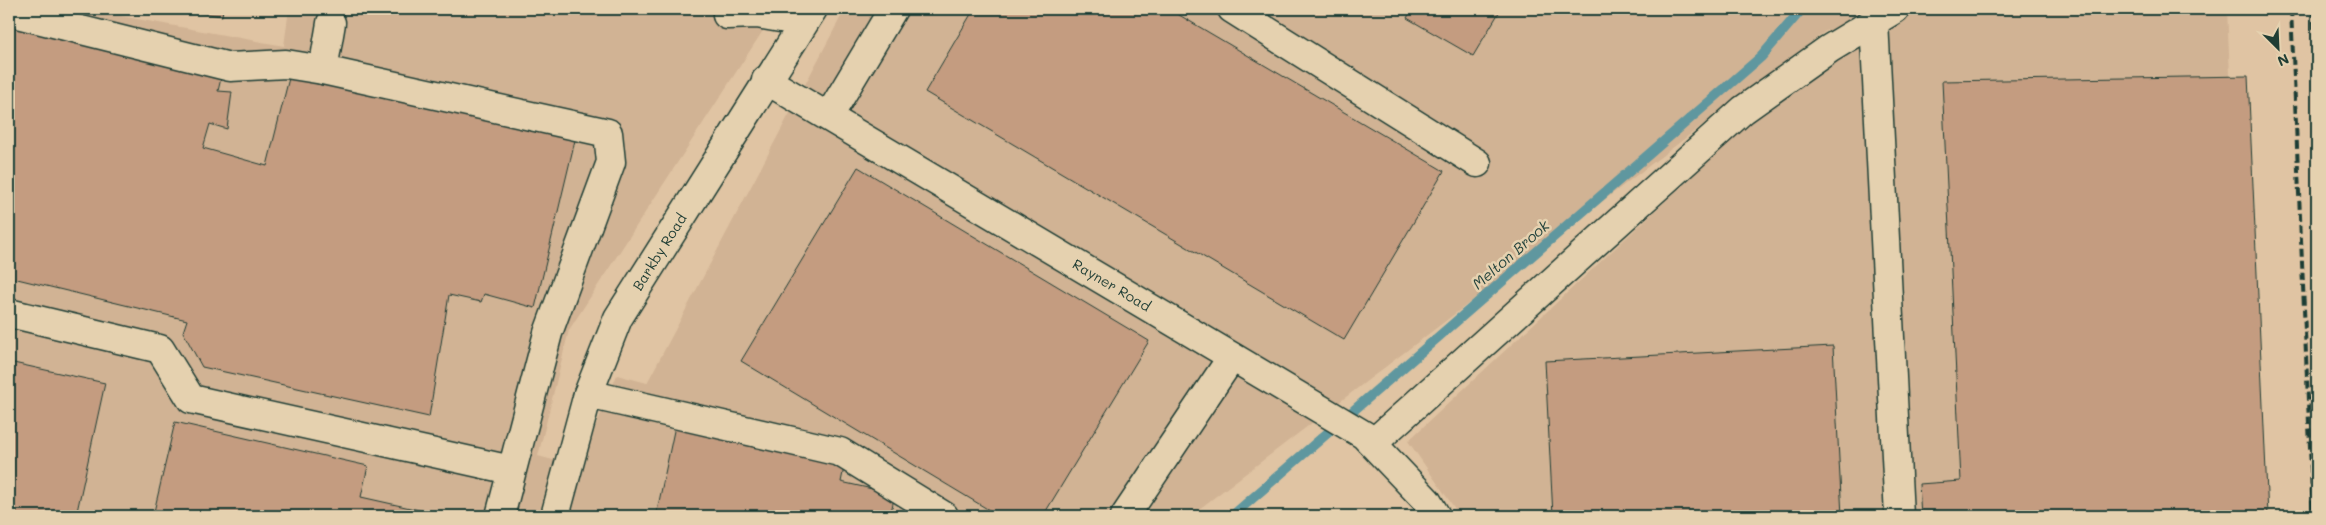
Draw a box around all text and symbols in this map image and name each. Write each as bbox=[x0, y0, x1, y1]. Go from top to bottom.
north arrow bbox=[2254, 22, 2304, 72]
text: N bbox=[2275, 49, 2292, 71]
street label: Barkby Road bbox=[628, 210, 691, 294]
water label: Melton Brook bbox=[1467, 214, 1554, 293]
street label: Rayner Road bbox=[1069, 254, 1155, 315]

